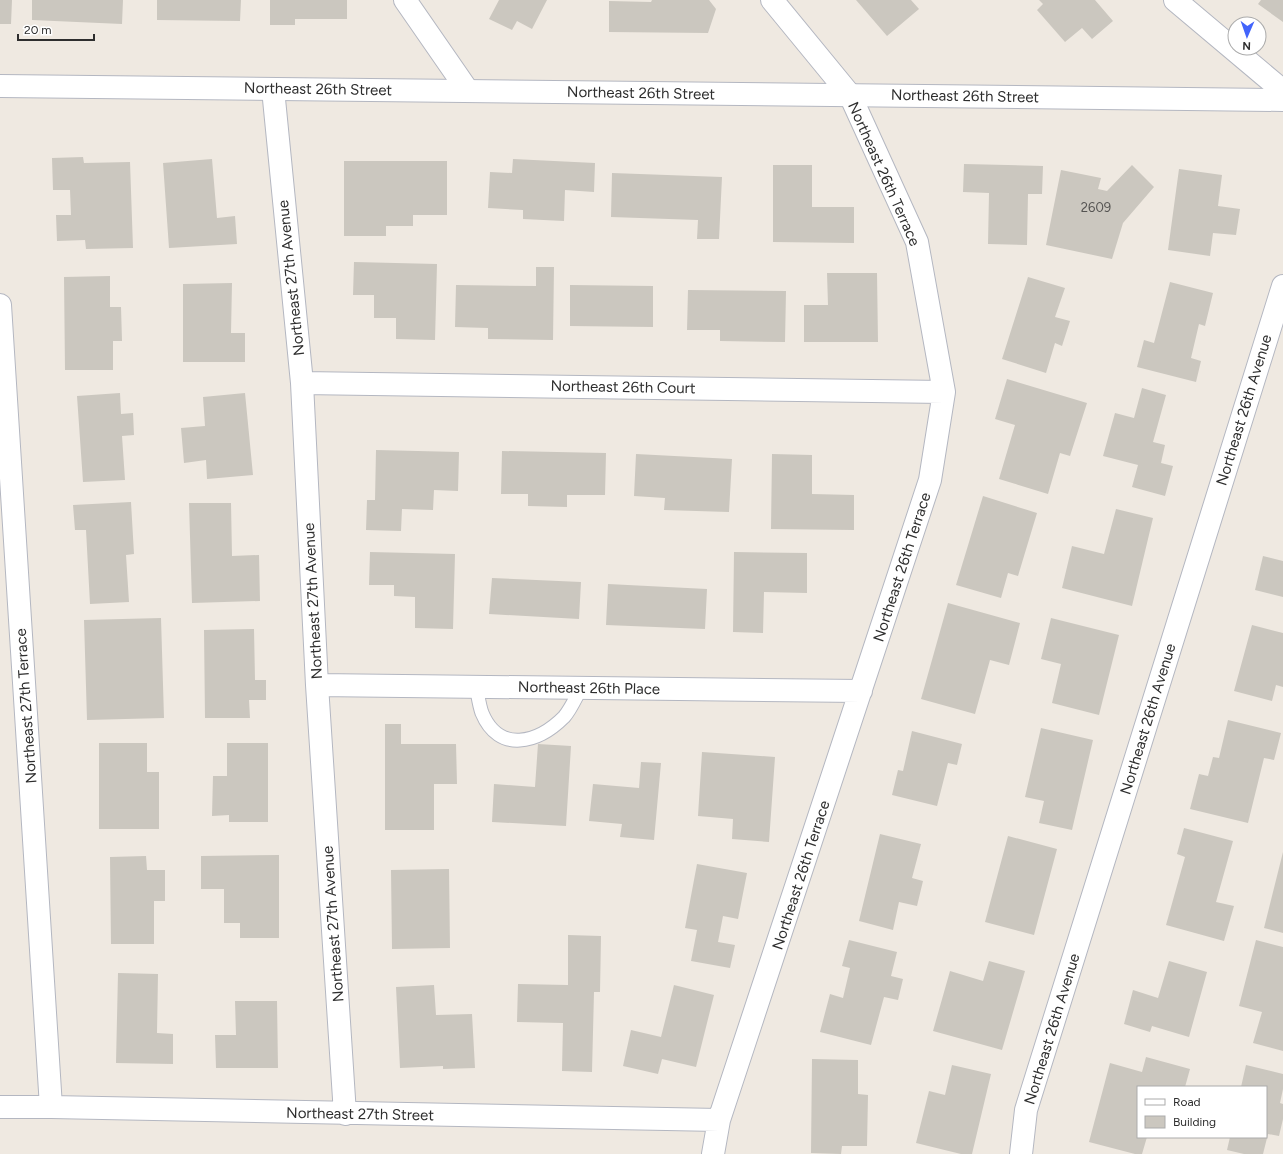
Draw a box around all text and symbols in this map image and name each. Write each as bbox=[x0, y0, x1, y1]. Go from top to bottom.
scale bar bbox=[18, 16, 94, 42]
north arrow bbox=[1227, 16, 1267, 56]
text: 20 m bbox=[24, 23, 52, 37]
text: N bbox=[1242, 39, 1251, 52]
street label: Northeast 26th Street bbox=[244, 79, 393, 99]
street label: Northeast 26th Street bbox=[567, 83, 716, 103]
street label: Northeast 26th Street bbox=[891, 86, 1040, 106]
street label: Northeast 26th Terrace bbox=[844, 99, 924, 249]
street label: Northeast 27th Avenue bbox=[274, 199, 308, 357]
house number: 2609 bbox=[1081, 200, 1111, 215]
street label: Northeast 26th Avenue bbox=[1212, 332, 1276, 488]
street label: Northeast 26th Court bbox=[550, 377, 696, 397]
street label: Northeast 26th Terrace bbox=[869, 490, 935, 644]
street label: Northeast 27th Avenue bbox=[300, 522, 326, 680]
street label: Northeast 27th Terrace bbox=[12, 628, 40, 784]
street label: Northeast 26th Avenue bbox=[1116, 641, 1180, 797]
street label: Northeast 26th Place bbox=[518, 678, 660, 698]
street label: Northeast 26th Terrace bbox=[768, 798, 834, 952]
street label: Northeast 27th Avenue bbox=[319, 845, 347, 1003]
street label: Northeast 26th Avenue bbox=[1020, 951, 1084, 1107]
legend bbox=[1137, 1086, 1267, 1138]
text: Road bbox=[1173, 1095, 1201, 1109]
street label: Northeast 27th Street bbox=[286, 1104, 434, 1124]
text: Building bbox=[1173, 1115, 1216, 1129]

